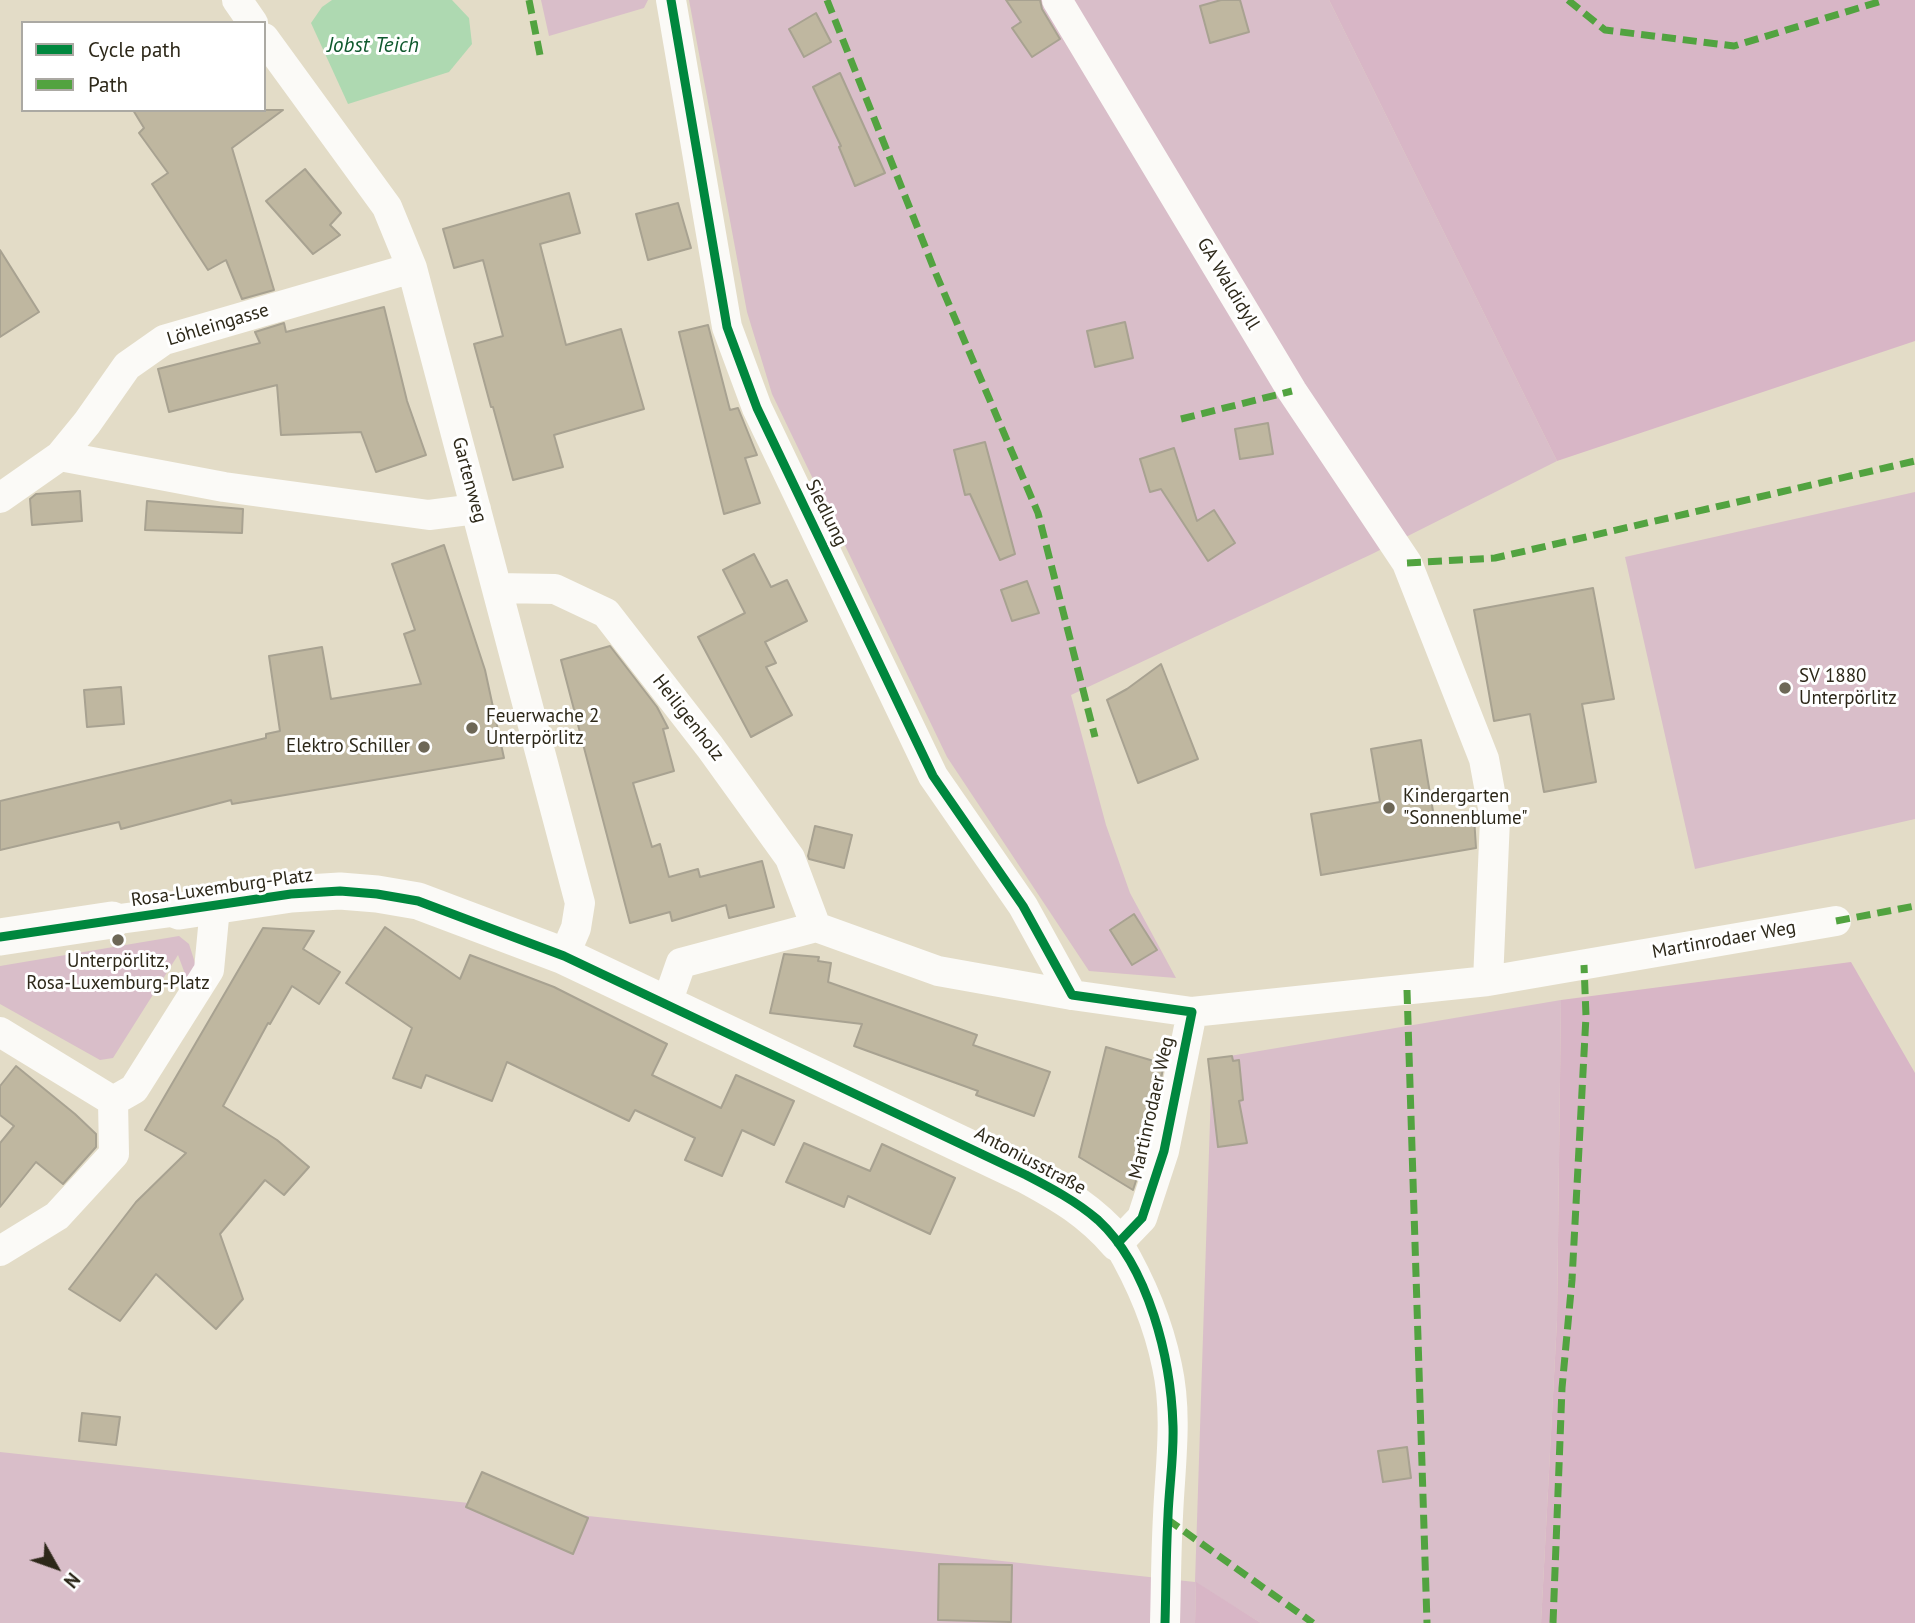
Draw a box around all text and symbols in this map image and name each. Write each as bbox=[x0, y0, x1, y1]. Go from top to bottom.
legend bbox=[21, 21, 266, 112]
water label: Jobst Teich bbox=[327, 33, 419, 59]
text: Cycle path bbox=[88, 36, 181, 63]
text: Path bbox=[88, 71, 128, 98]
street label: GA Waldidyll bbox=[1192, 234, 1264, 334]
street label: Löhleingasse bbox=[164, 299, 272, 351]
street label: Gartenweg bbox=[447, 435, 491, 525]
street label: Siedlung bbox=[800, 476, 852, 550]
place label: SV 1880 Unterpörlitz bbox=[1799, 666, 1897, 710]
street label: Heiligenholz bbox=[647, 670, 729, 766]
marker: SV 1880 Unterpörlitz bbox=[1777, 680, 1793, 696]
place label: Feuerwache 2 Unterpörlitz bbox=[486, 706, 599, 750]
marker: Feuerwache 2 Unterpörlitz bbox=[464, 720, 480, 736]
place label: Elektro Schiller bbox=[286, 736, 410, 758]
marker: Elektro Schiller bbox=[416, 739, 432, 755]
place label: Kindergarten "Sonnenblume" bbox=[1403, 786, 1528, 830]
marker: Kindergarten "Sonnenblume" bbox=[1381, 800, 1397, 816]
street label: Rosa-Luxemburg-Platz bbox=[130, 864, 314, 912]
street label: Martinrodaer Weg bbox=[1650, 916, 1798, 964]
marker: Unterpörlitz, Rosa-Luxemburg-Platz bbox=[110, 932, 126, 948]
place label: Unterpörlitz, Rosa-Luxemburg-Platz bbox=[26, 951, 210, 995]
street label: Martinrodaer Weg bbox=[1125, 1035, 1179, 1181]
street label: Antoniusstraße bbox=[970, 1122, 1090, 1200]
north arrow bbox=[21, 1532, 91, 1602]
text: N bbox=[59, 1568, 85, 1593]

